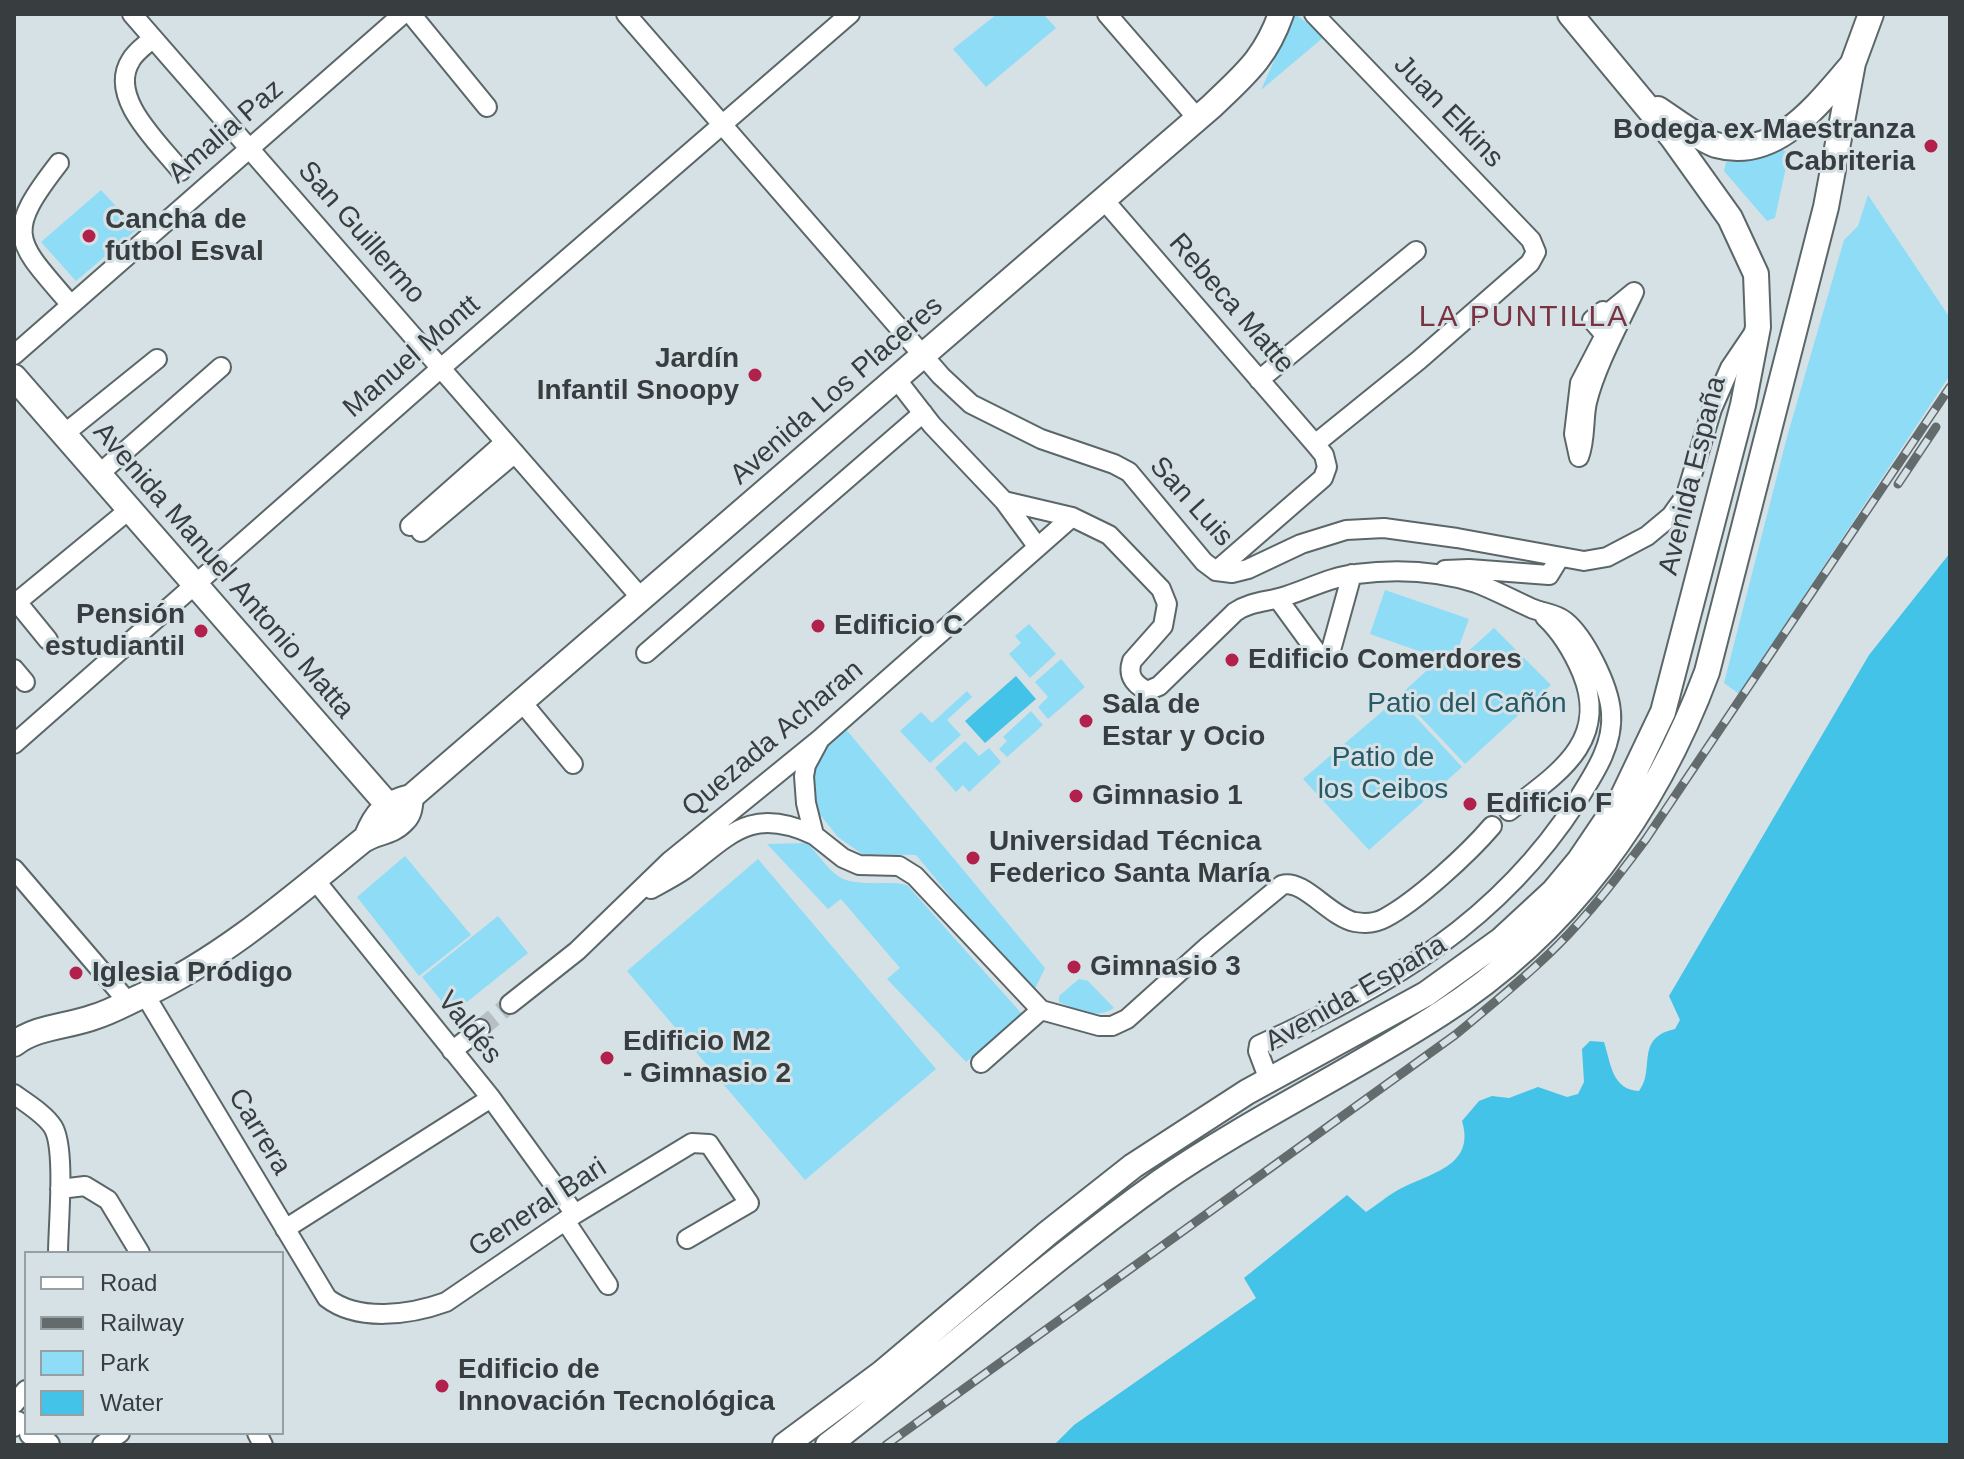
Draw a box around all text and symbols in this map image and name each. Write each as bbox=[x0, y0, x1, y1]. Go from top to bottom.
street label: Juan Elkins bbox=[1386, 49, 1510, 175]
street label: Amalia Paz bbox=[162, 73, 290, 191]
place label: Bodega ex Maestranza Cabriteria bbox=[1613, 113, 1915, 179]
marker: Bodega ex Maestranza Cabriteria bbox=[1922, 137, 1940, 155]
street label: San Guillermo bbox=[290, 155, 432, 311]
place label: Cancha de fútbol Esval bbox=[105, 203, 264, 269]
marker: Cancha de fútbol Esval bbox=[80, 227, 98, 245]
street label: Rebeca Matte bbox=[1161, 227, 1301, 381]
street label: Manuel Montt bbox=[337, 289, 487, 425]
street label: Avenida Los Placeres bbox=[724, 290, 950, 492]
district label: LA PUNTILLA bbox=[1419, 300, 1629, 336]
place label: Jardín Infantil Snoopy bbox=[537, 342, 739, 408]
marker: Jardín Infantil Snoopy bbox=[746, 366, 764, 384]
street label: Avenida España bbox=[1652, 373, 1734, 579]
street label: Avenida Manuel Antonio Matta bbox=[85, 416, 361, 726]
street label: San Luis bbox=[1142, 450, 1240, 554]
place label: Pensión estudiantil bbox=[45, 598, 185, 664]
place label: Edificio C bbox=[834, 609, 963, 643]
marker: Edificio C bbox=[809, 617, 827, 635]
marker: Pensión estudiantil bbox=[192, 622, 210, 640]
place label: Edificio Comerdores bbox=[1248, 643, 1522, 677]
marker: Edificio Comerdores bbox=[1223, 651, 1241, 669]
street label: Quezada Acharan bbox=[676, 654, 870, 824]
park label: Patio del Cañón bbox=[1367, 687, 1567, 721]
place label: Sala de Estar y Ocio bbox=[1102, 688, 1265, 754]
marker: Sala de Estar y Ocio bbox=[1077, 712, 1095, 730]
park label: Patio de los Ceibos bbox=[1318, 741, 1448, 807]
place label: Gimnasio 1 bbox=[1092, 779, 1243, 813]
marker: Gimnasio 1 bbox=[1067, 787, 1085, 805]
place label: Edificio F bbox=[1486, 787, 1612, 821]
marker: Edificio F bbox=[1461, 795, 1479, 813]
place label: Universidad Técnica Federico Santa María bbox=[989, 825, 1271, 891]
marker: Universidad Técnica Federico Santa María bbox=[964, 849, 982, 867]
street label: Avenida España bbox=[1260, 929, 1452, 1059]
place label: Gimnasio 3 bbox=[1090, 950, 1241, 984]
place label: Iglesia Pródigo bbox=[92, 956, 293, 990]
marker: Gimnasio 3 bbox=[1065, 958, 1083, 976]
marker: Iglesia Pródigo bbox=[67, 964, 85, 982]
street label: Valdés bbox=[430, 985, 508, 1071]
place label: Edificio M2 - Gimnasio 2 bbox=[623, 1025, 791, 1091]
marker: Edificio M2 - Gimnasio 2 bbox=[598, 1049, 616, 1067]
street label: Carrera bbox=[220, 1083, 298, 1181]
street label: General Bari bbox=[463, 1151, 613, 1265]
legend bbox=[24, 1251, 284, 1435]
text: Road bbox=[100, 1269, 157, 1296]
text: Railway bbox=[100, 1309, 184, 1336]
text: Park bbox=[100, 1349, 149, 1376]
place label: Edificio de Innovación Tecnológica bbox=[458, 1353, 775, 1419]
marker: Edificio de Innovación Tecnológica bbox=[433, 1377, 451, 1395]
text: Water bbox=[100, 1389, 163, 1416]

